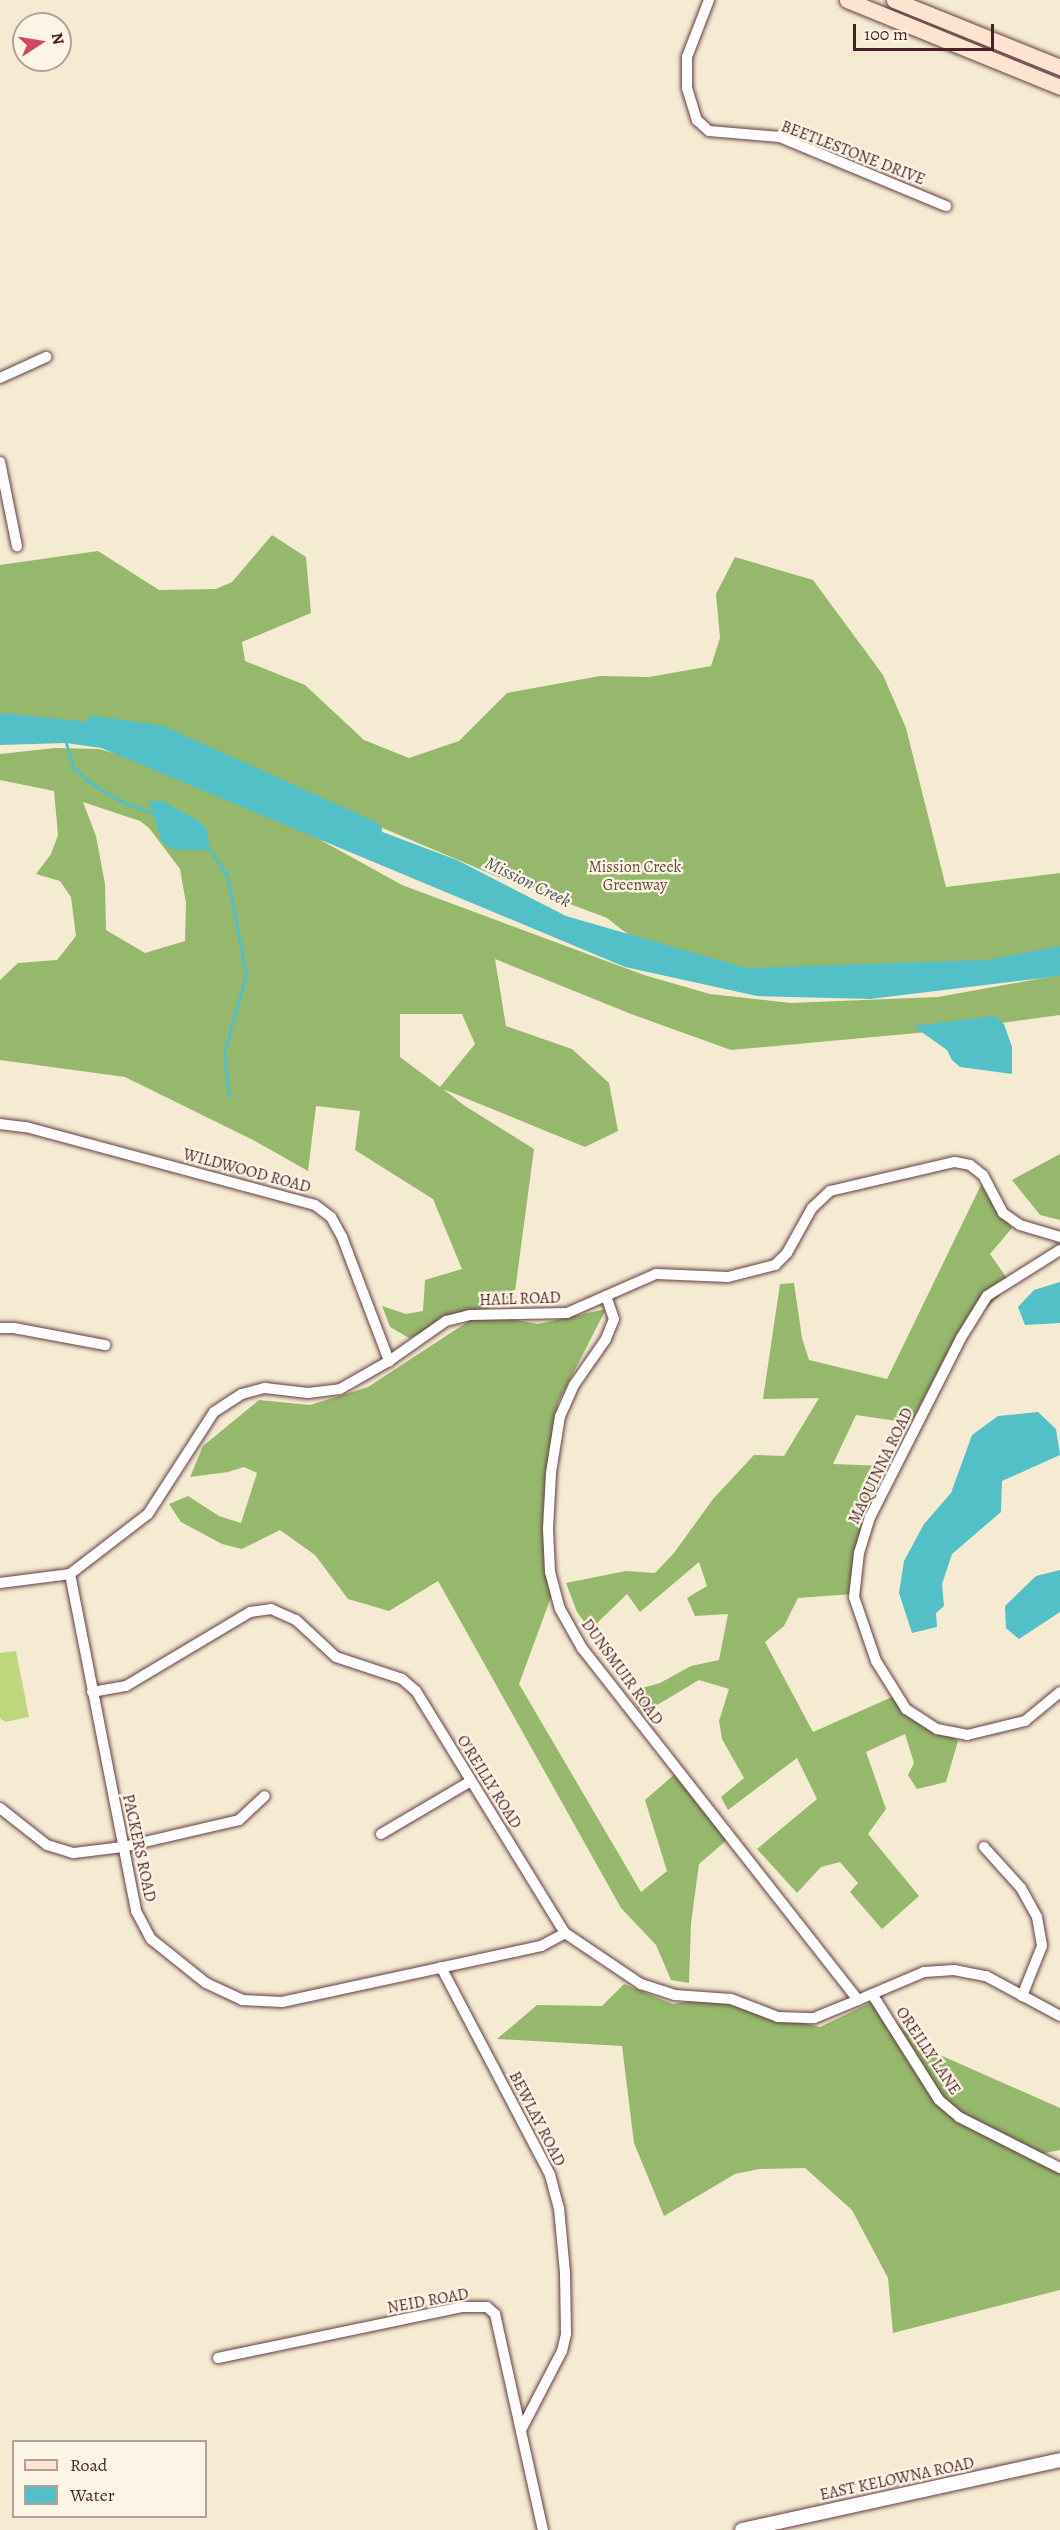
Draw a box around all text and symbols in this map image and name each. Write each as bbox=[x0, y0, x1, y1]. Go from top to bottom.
north arrow bbox=[12, 12, 72, 72]
scale bar bbox=[856, 12, 997, 50]
text: 100 m bbox=[864, 22, 908, 46]
text: N bbox=[46, 31, 70, 47]
street label: BEETLESTONE DRIVE bbox=[778, 117, 928, 189]
water label: Mission Creek bbox=[482, 852, 574, 912]
park label: Mission Creek Greenway bbox=[588, 857, 682, 895]
street label: WILDWOOD ROAD bbox=[181, 1145, 313, 1197]
street label: HALL ROAD bbox=[479, 1288, 561, 1310]
street label: MAQUINNA ROAD bbox=[845, 1405, 917, 1527]
street label: DUNSMUIR ROAD bbox=[577, 1615, 667, 1729]
street label: O'REILLY ROAD bbox=[453, 1732, 525, 1832]
street label: PACKERS ROAD bbox=[118, 1792, 160, 1904]
street label: OREILLY LANE bbox=[892, 2003, 964, 2099]
street label: BEWLAY ROAD bbox=[505, 2068, 569, 2170]
street label: NEID ROAD bbox=[386, 2284, 470, 2318]
legend bbox=[12, 2440, 207, 2518]
text: Road bbox=[70, 2453, 107, 2477]
street label: EAST KELOWNA ROAD bbox=[818, 2453, 976, 2505]
text: Water bbox=[70, 2483, 115, 2507]

